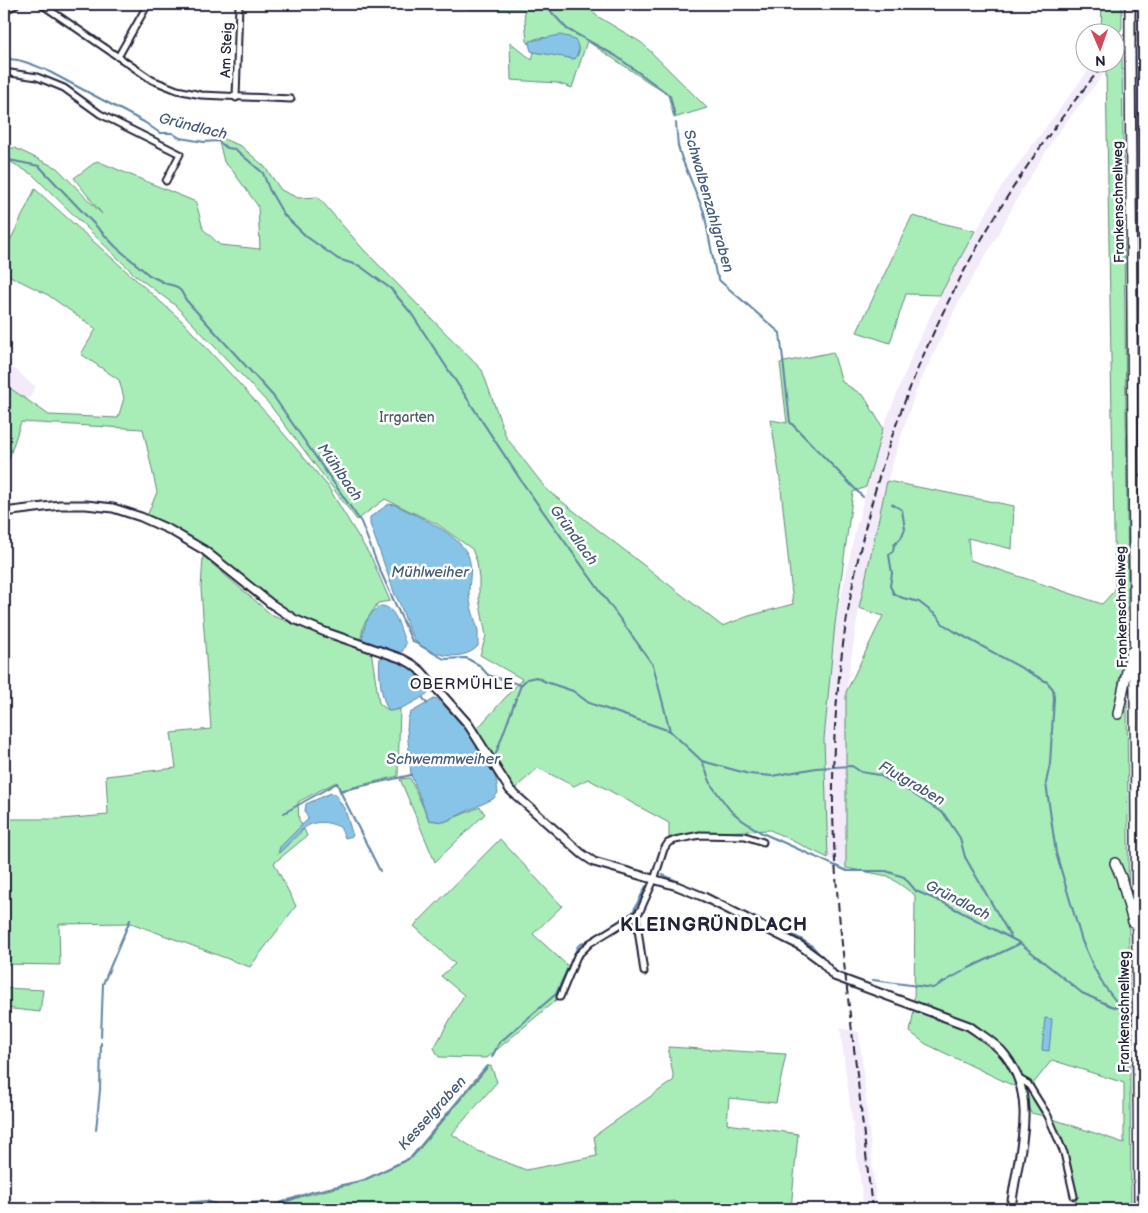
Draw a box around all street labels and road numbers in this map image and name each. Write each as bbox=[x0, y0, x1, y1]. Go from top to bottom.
street label: Am Steig bbox=[217, 22, 236, 78]
street label: Frankenschnellweg bbox=[1109, 141, 1128, 263]
street label: Frankenschnellweg bbox=[1112, 546, 1131, 668]
street label: Frankenschnellweg bbox=[1116, 951, 1133, 1073]

